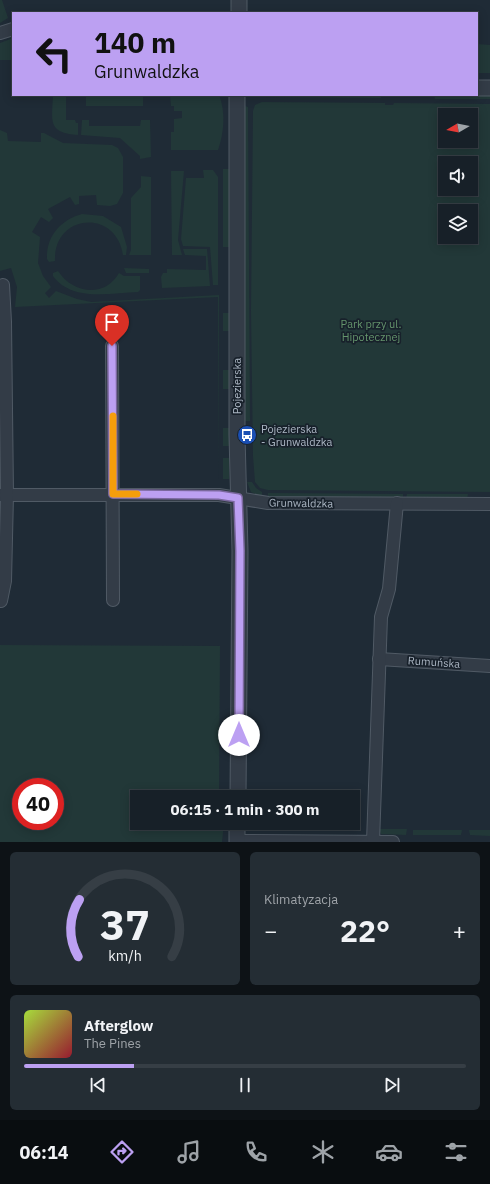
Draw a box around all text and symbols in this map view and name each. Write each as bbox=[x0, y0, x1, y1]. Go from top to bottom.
text: 140 m bbox=[94, 24, 176, 61]
icon: left bbox=[28, 28, 80, 80]
text: Grunwaldzka bbox=[94, 60, 199, 83]
north arrow bbox=[438, 108, 478, 148]
map controls bbox=[438, 108, 478, 244]
button: sound bbox=[438, 156, 478, 196]
button: layers bbox=[438, 204, 478, 244]
pin bbox=[95, 305, 129, 346]
icon: arrive bbox=[101, 311, 123, 333]
park label: Park przy ul. Hipotecznej bbox=[341, 317, 401, 344]
street label: Pojezierska bbox=[230, 358, 244, 414]
place label: Pojezierska - Grunwaldzka bbox=[261, 422, 333, 449]
bus stop icon: Pojezierska - Grunwaldzka bbox=[236, 424, 258, 446]
street label: Grunwaldzka bbox=[269, 495, 333, 511]
street label: Rumuńska bbox=[407, 653, 461, 671]
position arrow bbox=[218, 714, 260, 756]
speed limit sign: 40 bbox=[12, 778, 64, 830]
text: 06:15 · 1 min · 300 m bbox=[171, 800, 319, 819]
text: Klimatyzacja bbox=[264, 891, 338, 908]
text: 37 bbox=[100, 896, 150, 950]
text: 22° bbox=[340, 911, 390, 950]
text: − bbox=[264, 916, 277, 945]
text: + bbox=[453, 916, 466, 945]
text: km/h bbox=[108, 945, 142, 964]
text: Afterglow bbox=[84, 1016, 153, 1035]
text: The Pines bbox=[84, 1035, 141, 1052]
icon: previous bbox=[87, 1074, 109, 1096]
icon: pause bbox=[234, 1074, 256, 1096]
icon: next bbox=[381, 1074, 403, 1096]
icon: directions bbox=[108, 1138, 136, 1166]
icon: music bbox=[175, 1138, 203, 1166]
icon: phone bbox=[242, 1138, 270, 1166]
icon: climate bbox=[309, 1138, 337, 1166]
icon: car bbox=[375, 1138, 403, 1166]
icon: filters bbox=[442, 1138, 470, 1166]
text: 06:14 bbox=[19, 1141, 69, 1164]

